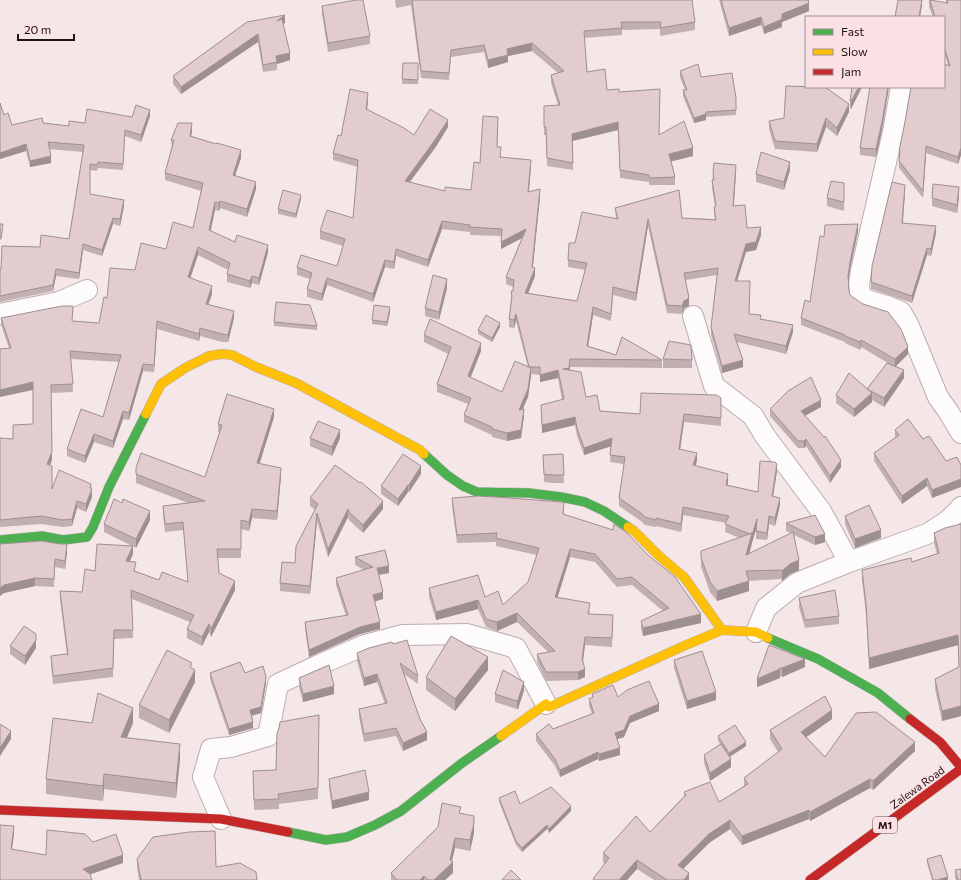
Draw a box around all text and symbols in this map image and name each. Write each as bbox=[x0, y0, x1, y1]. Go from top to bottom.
scale bar bbox=[18, 16, 74, 42]
legend bbox=[805, 16, 945, 88]
text: 20 m bbox=[24, 22, 51, 36]
text: Fast bbox=[841, 24, 864, 38]
text: Slow bbox=[841, 44, 868, 58]
text: Jam bbox=[841, 64, 861, 79]
street label: Zalewa Road bbox=[887, 763, 947, 811]
road number: M1 bbox=[873, 817, 897, 833]

